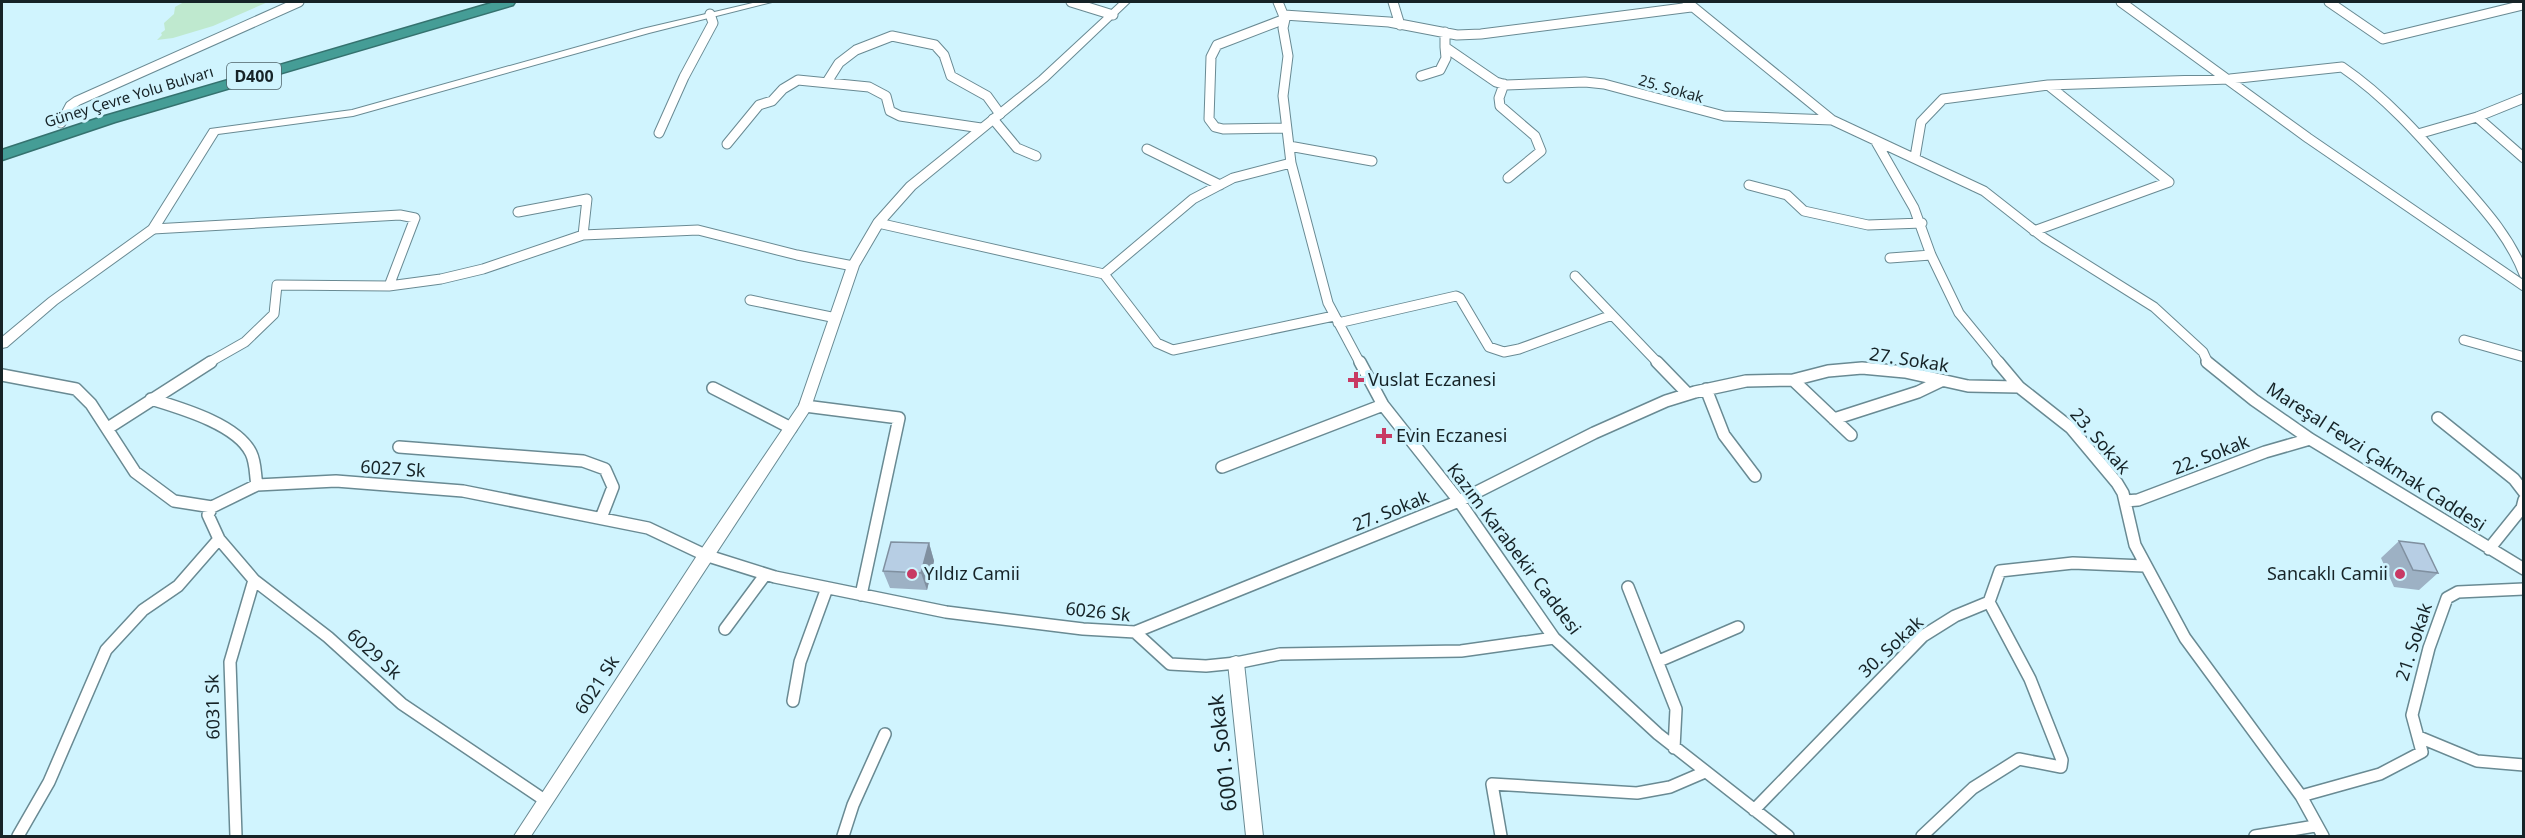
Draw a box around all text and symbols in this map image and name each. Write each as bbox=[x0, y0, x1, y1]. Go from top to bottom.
street label: Güney Çevre Yolu Bulvarı bbox=[42, 61, 216, 131]
road number: D400 bbox=[227, 63, 281, 89]
street label: 25. Sokak bbox=[1636, 69, 1706, 107]
street label: 27. Sokak bbox=[1868, 341, 1951, 377]
place label: Vuslat Eczanesi bbox=[1368, 367, 1496, 391]
marker: Vuslat Eczanesi bbox=[1349, 373, 1363, 387]
street label: Mareşal Fevzi Çakmak Caddesi bbox=[2262, 376, 2491, 536]
street label: 23. Sokak bbox=[2065, 402, 2136, 479]
place label: Evin Eczanesi bbox=[1396, 423, 1507, 447]
street label: 22. Sokak bbox=[2169, 428, 2253, 480]
marker: Evin Eczanesi bbox=[1377, 429, 1391, 443]
street label: 6027 Sk bbox=[360, 454, 427, 482]
street label: Kazım Karabekir Caddesi bbox=[1442, 458, 1587, 639]
street label: 27. Sokak bbox=[1349, 484, 1433, 536]
place label: Yıldız Camii bbox=[924, 561, 1020, 585]
place label: Sancaklı Camii bbox=[2267, 561, 2388, 585]
marker: Yıldız Camii bbox=[905, 567, 919, 581]
marker: Sancaklı Camii bbox=[2393, 567, 2407, 581]
street label: 6026 Sk bbox=[1064, 596, 1132, 626]
street label: 21. Sokak bbox=[2389, 599, 2437, 684]
street label: 30. Sokak bbox=[1853, 610, 1928, 682]
street label: 6029 Sk bbox=[342, 622, 407, 684]
street label: 6021 Sk bbox=[568, 650, 624, 718]
street label: 6031 Sk bbox=[199, 674, 225, 740]
street label: 6001. Sokak bbox=[1201, 692, 1243, 813]

